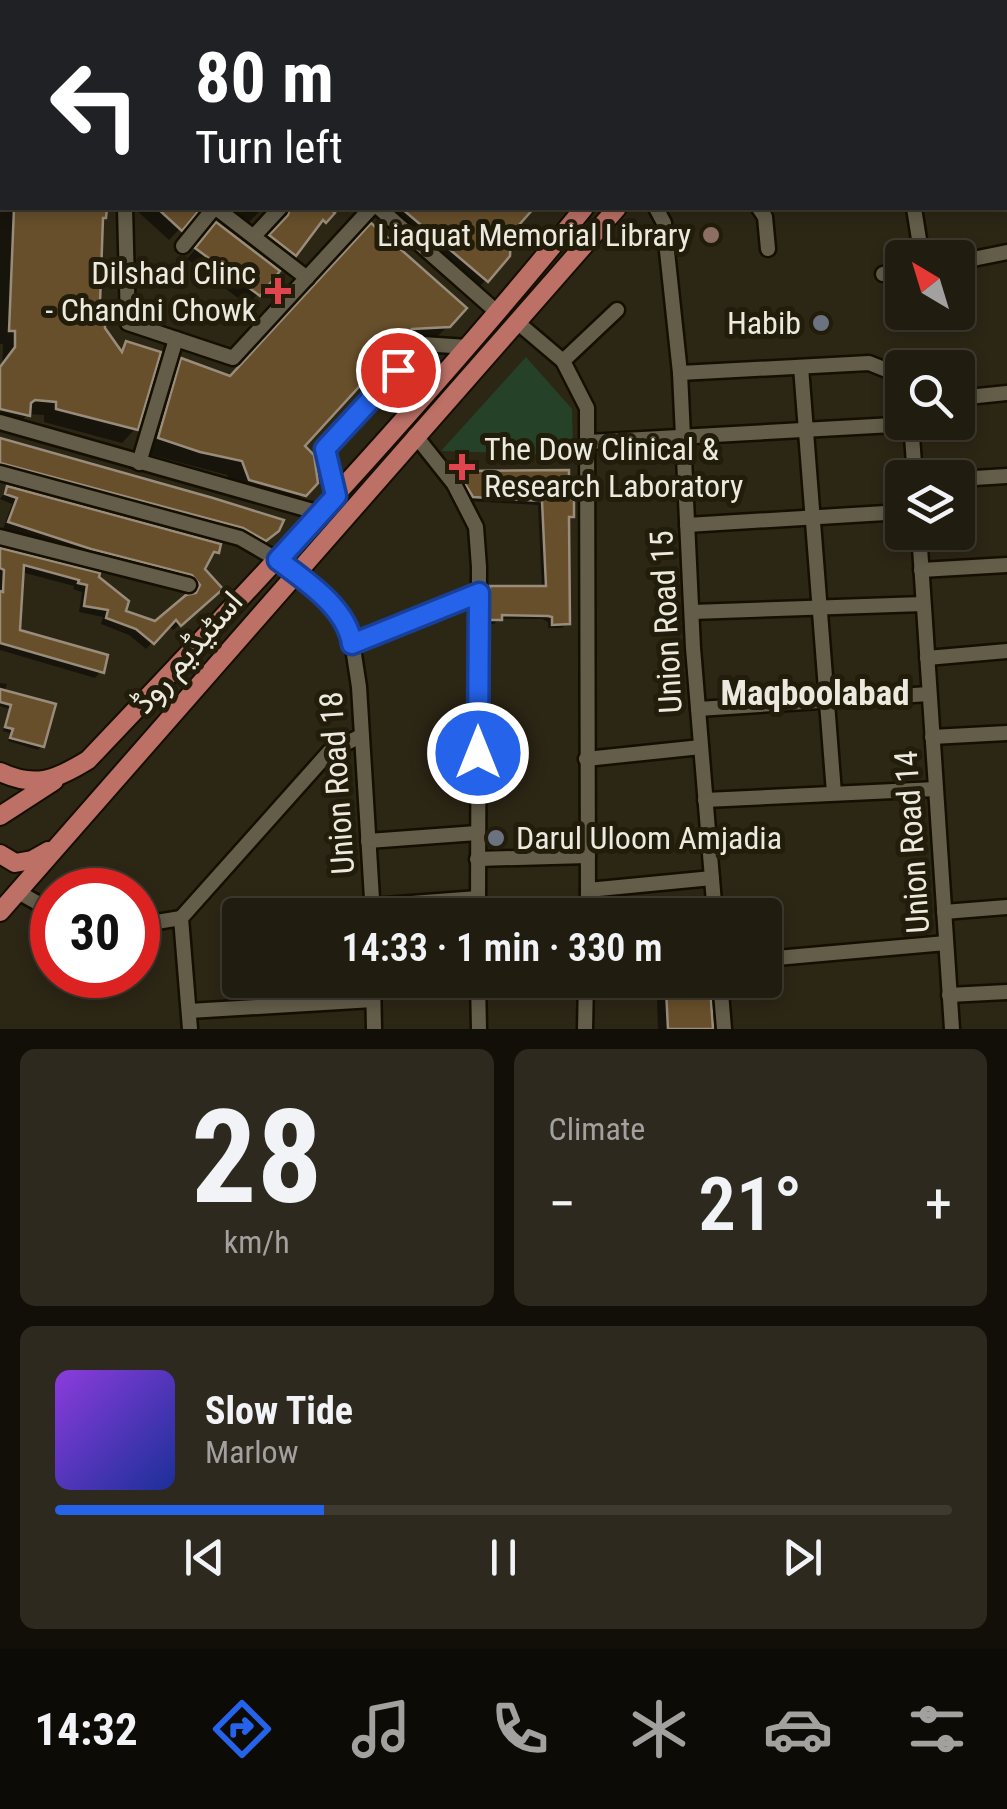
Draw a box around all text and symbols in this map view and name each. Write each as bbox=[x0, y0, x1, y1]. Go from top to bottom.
text: 80 m bbox=[195, 37, 334, 119]
icon: left bbox=[30, 40, 160, 170]
text: Turn left bbox=[195, 121, 343, 174]
place label: Liaquat Memorial Library bbox=[377, 216, 691, 254]
marker: Liaquat Memorial Library bbox=[700, 224, 722, 246]
north arrow bbox=[885, 240, 975, 330]
map controls bbox=[885, 240, 975, 550]
place label: Dilshad Clinc - Chandni Chowk bbox=[45, 254, 257, 329]
marker: Dilshad Clinc - Chandni Chowk bbox=[265, 278, 291, 304]
place label: Habib bbox=[727, 304, 801, 342]
marker: Habib bbox=[810, 312, 832, 334]
pin bbox=[356, 328, 441, 413]
icon: arrive bbox=[371, 343, 426, 398]
button: search bbox=[885, 350, 975, 440]
place label: The Dow Clinical & Research Laboratory bbox=[484, 430, 743, 505]
marker: The Dow Clinical & Research Laboratory bbox=[449, 454, 475, 480]
button: layers bbox=[885, 460, 975, 550]
street label: Union Road 15 bbox=[642, 530, 690, 714]
street label: اسٹیڈیم روڈ bbox=[124, 583, 252, 722]
district label: Maqboolabad bbox=[720, 673, 910, 714]
street label: Union Road 18 bbox=[312, 690, 362, 876]
position arrow bbox=[426, 701, 530, 805]
street label: Union Road 14 bbox=[887, 749, 937, 935]
place label: Darul Uloom Amjadia bbox=[516, 819, 782, 857]
marker: Darul Uloom Amjadia bbox=[485, 827, 507, 849]
speed limit sign: 30 bbox=[30, 868, 160, 998]
text: 14:33 · 1 min · 330 m bbox=[342, 926, 662, 970]
text: 28 bbox=[191, 1081, 322, 1234]
text: Climate bbox=[549, 1110, 645, 1148]
text: 21° bbox=[698, 1160, 803, 1248]
text: − bbox=[549, 1172, 576, 1236]
text: + bbox=[925, 1172, 952, 1236]
text: km/h bbox=[224, 1223, 290, 1261]
text: Slow Tide bbox=[205, 1389, 353, 1433]
text: Marlow bbox=[205, 1433, 298, 1471]
icon: previous bbox=[177, 1530, 232, 1585]
icon: pause bbox=[476, 1530, 531, 1585]
icon: next bbox=[775, 1530, 830, 1585]
icon: directions bbox=[207, 1694, 277, 1764]
icon: music bbox=[346, 1694, 416, 1764]
icon: phone bbox=[485, 1694, 555, 1764]
icon: climate bbox=[624, 1694, 694, 1764]
icon: car bbox=[763, 1694, 833, 1764]
icon: filters bbox=[902, 1694, 972, 1764]
text: 14:32 bbox=[35, 1703, 138, 1756]

